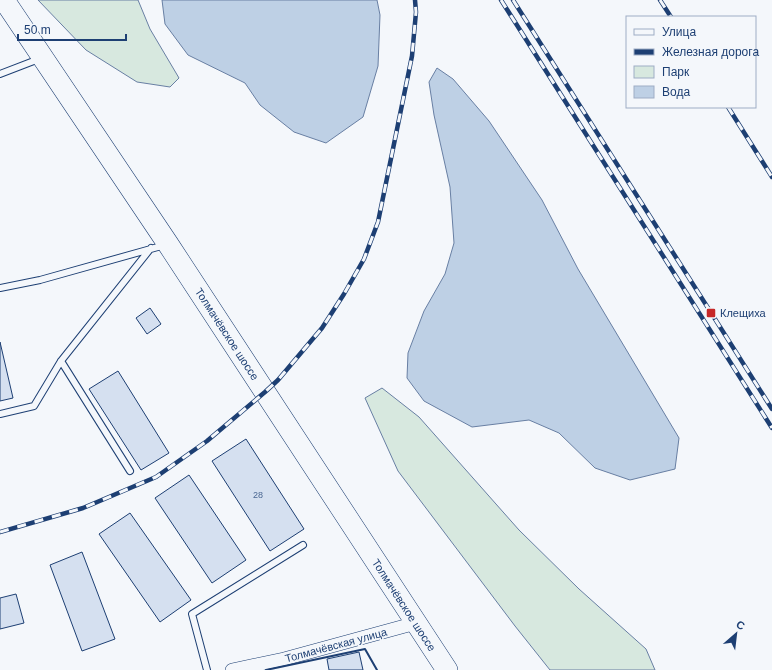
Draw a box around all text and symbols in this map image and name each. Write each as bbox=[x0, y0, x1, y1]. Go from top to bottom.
scale bar bbox=[18, 16, 126, 42]
legend bbox=[626, 16, 756, 108]
text: 50 m bbox=[24, 23, 51, 37]
text: Улица bbox=[662, 25, 696, 39]
text: Железная дорога bbox=[662, 45, 759, 59]
text: Парк bbox=[662, 65, 690, 79]
text: Вода bbox=[662, 85, 690, 99]
street label: Толмачёвское шоссе bbox=[193, 286, 261, 382]
marker: Клещиха bbox=[705, 307, 717, 319]
place label: Клещиха bbox=[720, 307, 767, 319]
house number: 28 bbox=[253, 490, 263, 500]
street label: Толмачёвское шоссе bbox=[370, 557, 438, 653]
north arrow bbox=[716, 614, 756, 654]
text: С bbox=[734, 618, 747, 632]
street label: Толмачёвская улица bbox=[284, 625, 389, 664]

